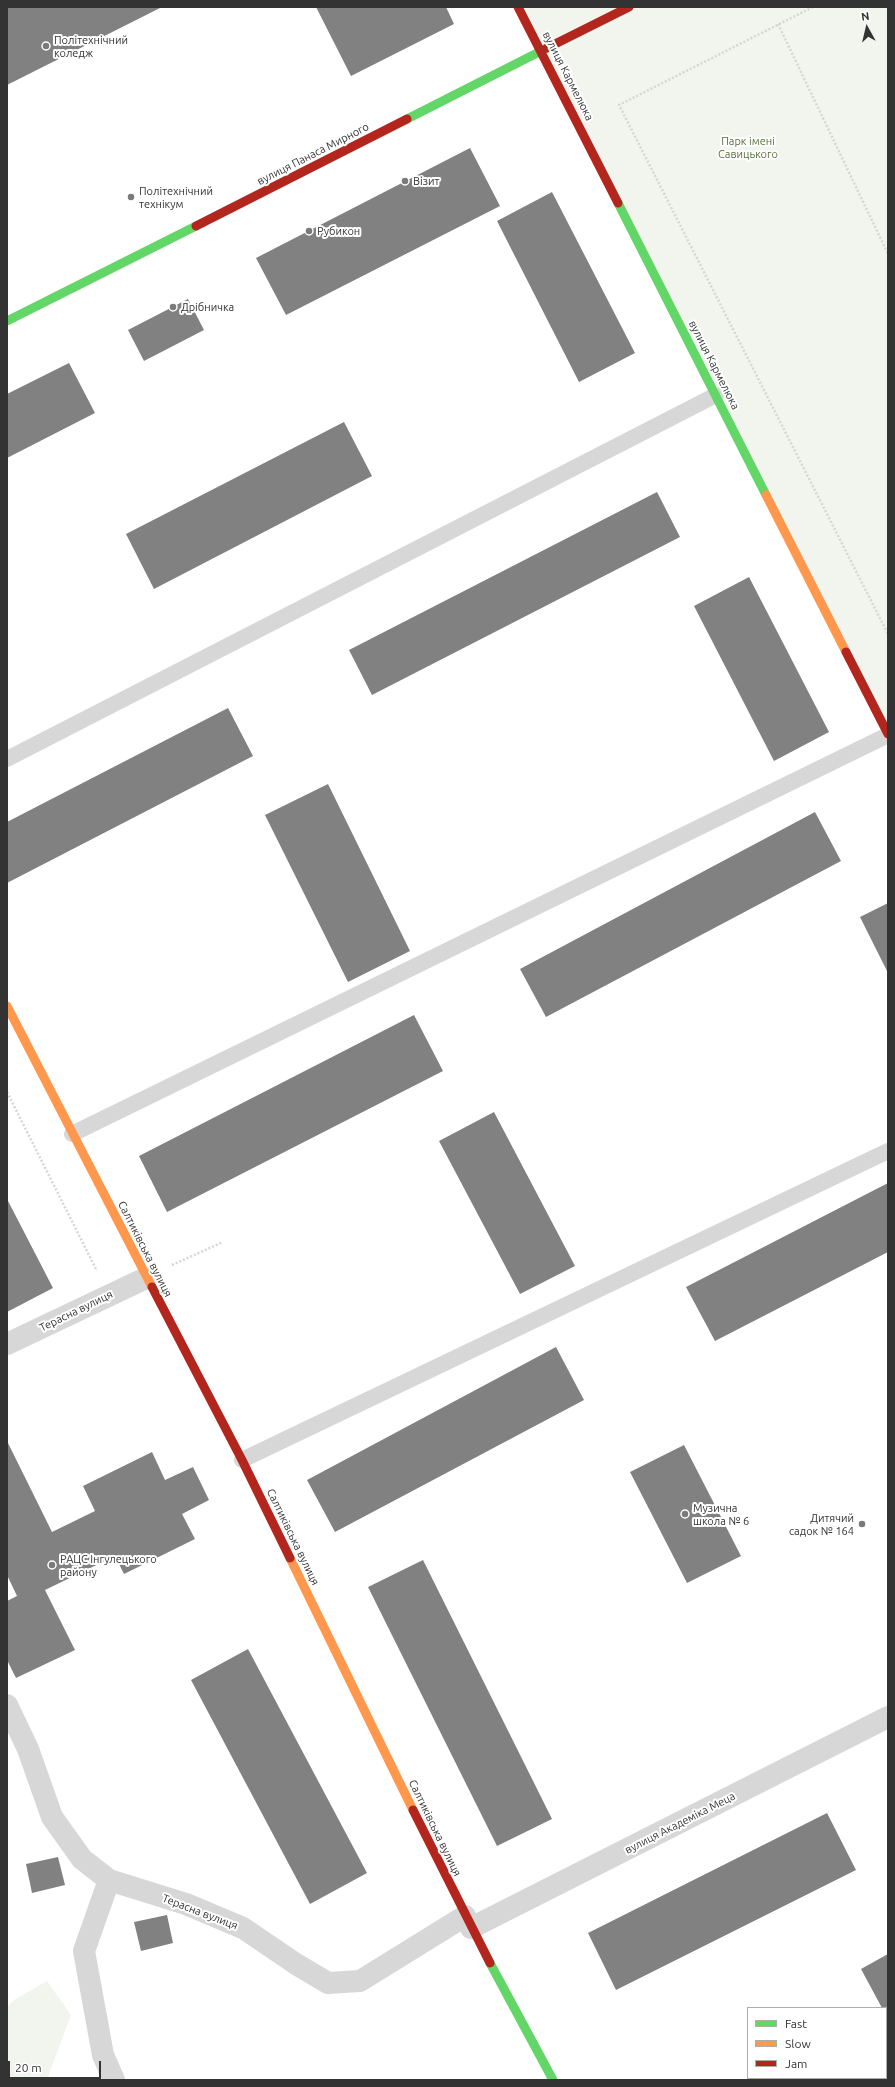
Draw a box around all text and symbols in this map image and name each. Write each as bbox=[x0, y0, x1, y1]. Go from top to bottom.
north arrow bbox=[847, 8, 887, 48]
text: N bbox=[860, 10, 870, 23]
street label: вулиця Кармелюка bbox=[540, 29, 596, 123]
place label: Політехнічний коледж bbox=[54, 33, 128, 59]
marker: Політехнічний коледж bbox=[41, 41, 51, 51]
street label: вулиця Панаса Мирного bbox=[255, 120, 371, 188]
park label: Парк імені Савицького bbox=[718, 134, 778, 160]
place label: Візит bbox=[413, 174, 439, 188]
marker: Візит bbox=[400, 176, 410, 186]
place label: Політехнічний технікум bbox=[139, 184, 213, 210]
marker: Політехнічний технікум bbox=[126, 192, 136, 202]
place label: Рубикон bbox=[317, 224, 360, 238]
marker: Рубикон bbox=[304, 226, 314, 236]
place label: Дрібничка bbox=[181, 300, 234, 314]
marker: Дрібничка bbox=[168, 302, 178, 312]
street label: вулиця Кармелюка bbox=[686, 318, 742, 412]
street label: Салтиківська вулиця bbox=[115, 1199, 175, 1299]
street label: Терасна вулиця bbox=[37, 1288, 115, 1334]
street label: Салтиківська вулиця bbox=[264, 1487, 322, 1587]
place label: Музична школа № 6 bbox=[693, 1501, 749, 1527]
marker: Музична школа № 6 bbox=[680, 1509, 690, 1519]
place label: Дитячий садок № 164 bbox=[789, 1511, 854, 1537]
marker: Дитячий садок № 164 bbox=[857, 1519, 867, 1529]
place label: РАЦС Інгулецького району bbox=[60, 1552, 157, 1578]
marker: РАЦС Інгулецького району bbox=[47, 1560, 57, 1570]
street label: Салтиківська вулиця bbox=[406, 1778, 464, 1878]
street label: вулиця Академіка Меца bbox=[623, 1789, 737, 1857]
street label: Терасна вулиця bbox=[160, 1892, 240, 1932]
legend bbox=[747, 2007, 887, 2079]
text: Fast bbox=[785, 2017, 807, 2030]
text: Slow bbox=[785, 2037, 811, 2050]
scale bar bbox=[10, 2053, 103, 2079]
text: Jam bbox=[785, 2057, 807, 2070]
text: 20 m bbox=[15, 2061, 42, 2074]

